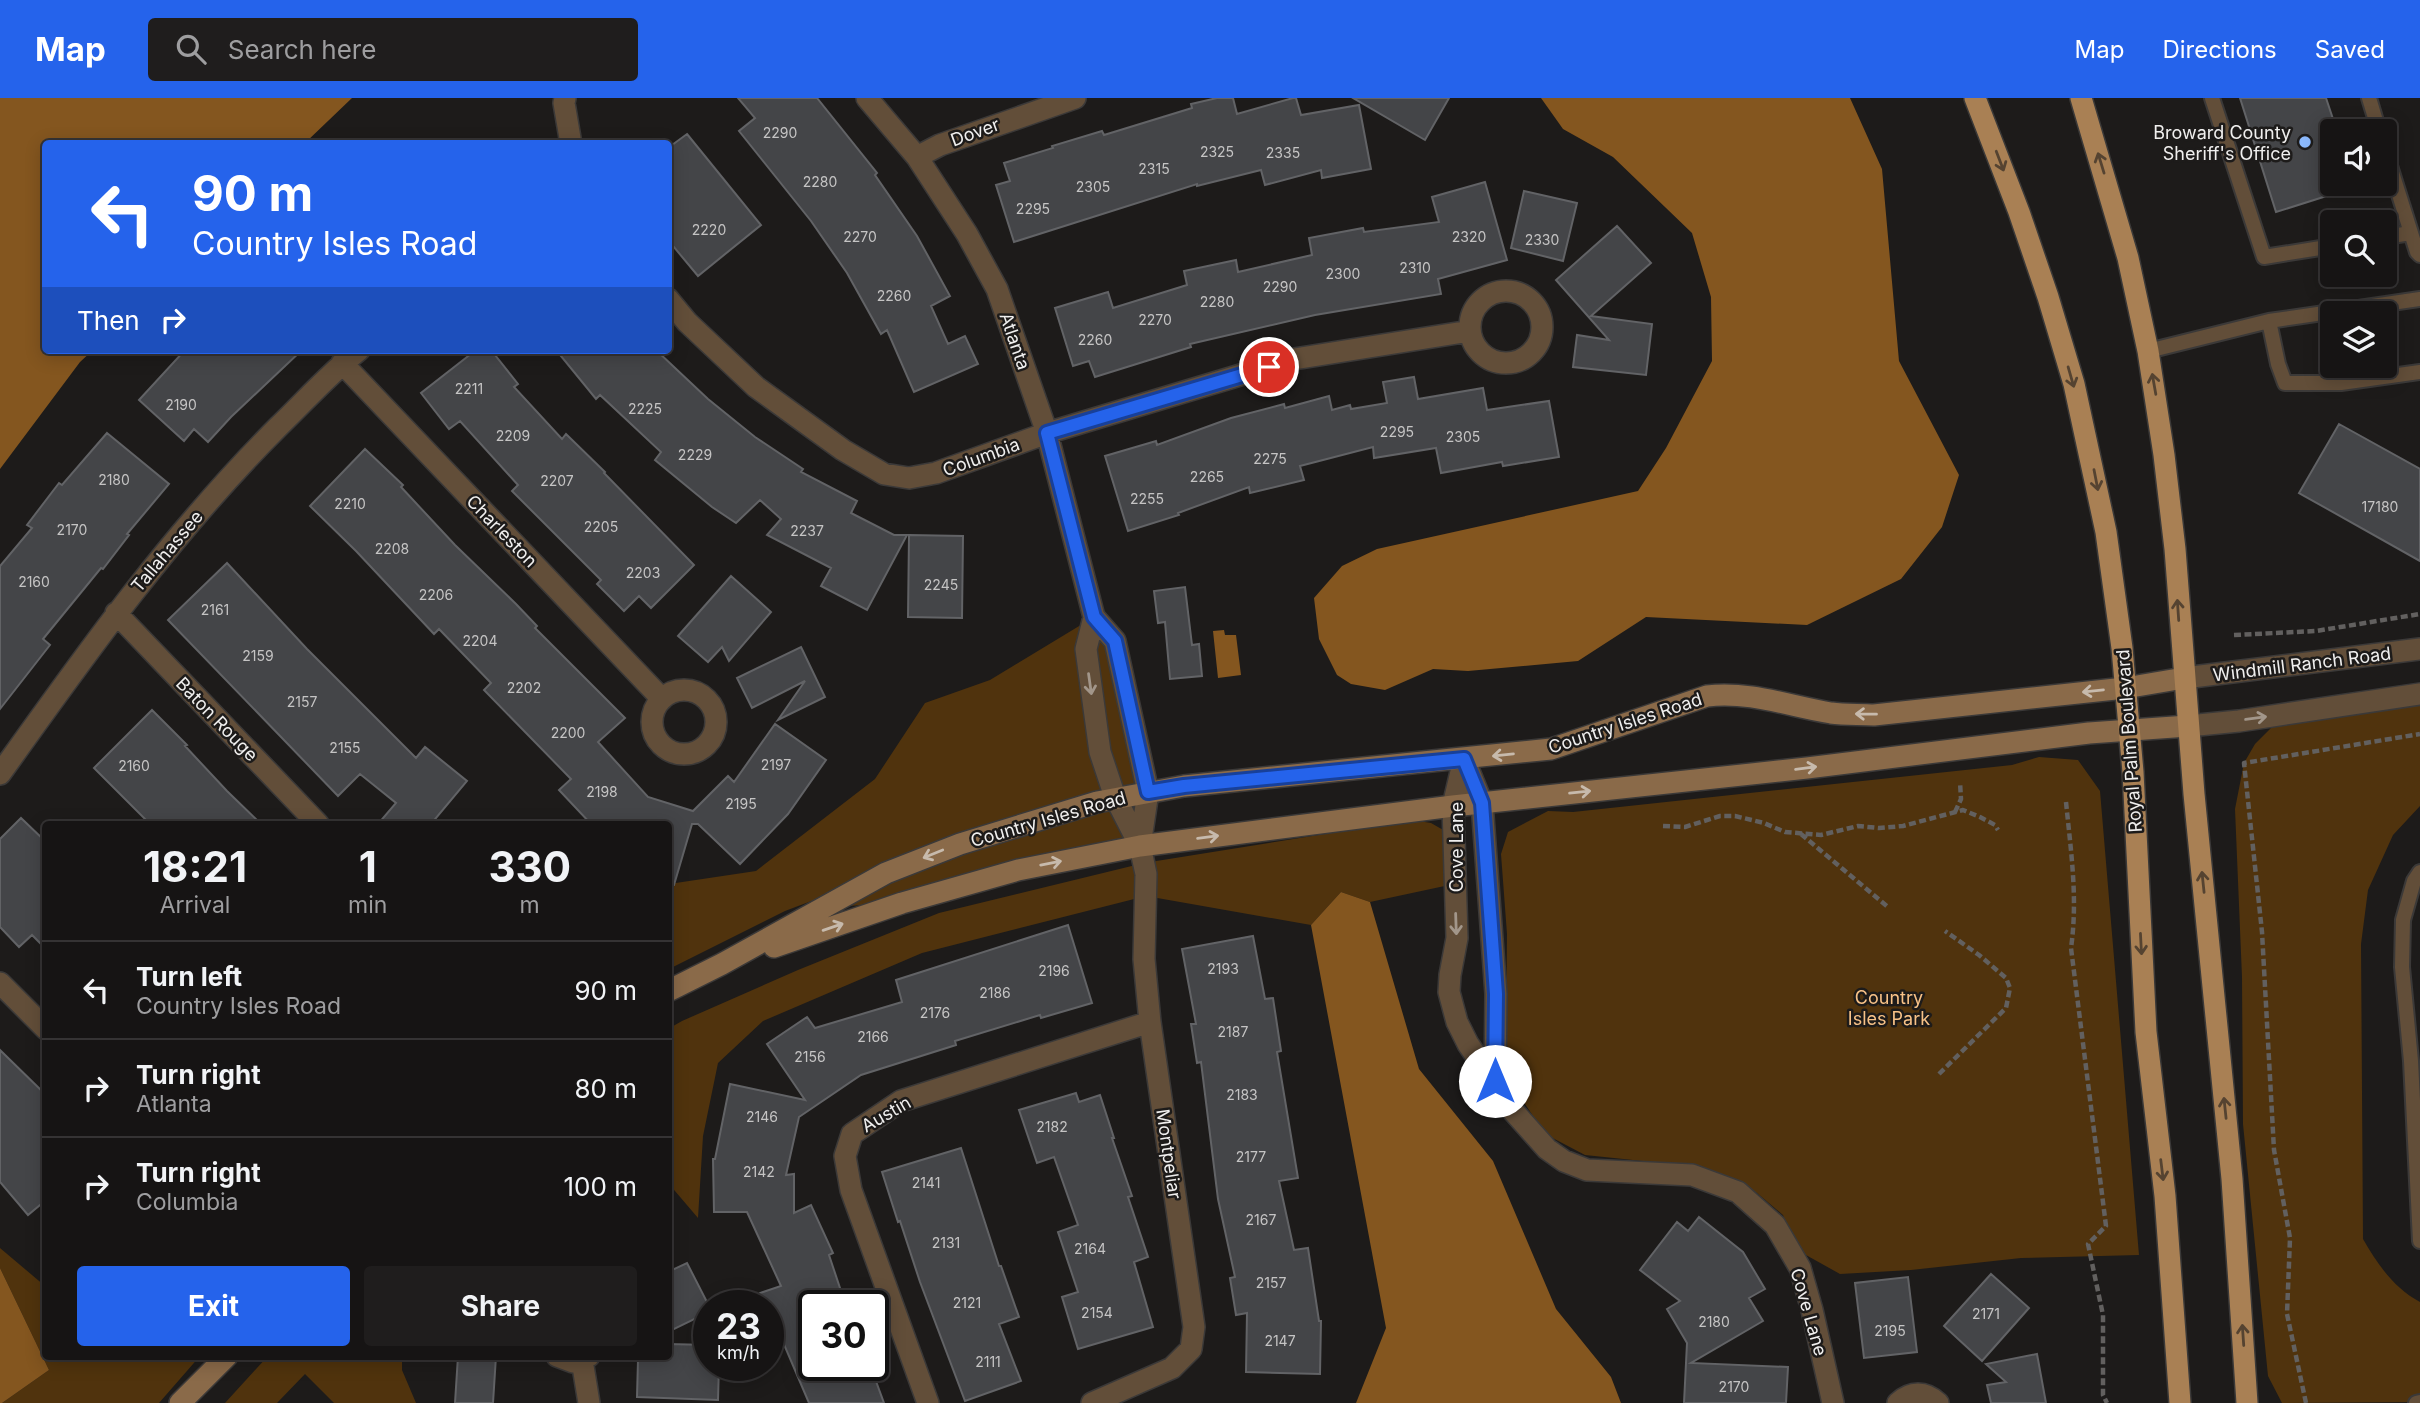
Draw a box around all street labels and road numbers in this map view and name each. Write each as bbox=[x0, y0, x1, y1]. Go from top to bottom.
street label: Dover bbox=[948, 113, 1003, 150]
street label: Atlanta bbox=[995, 310, 1035, 372]
street label: Columbia bbox=[940, 433, 1022, 481]
street label: Charleston bbox=[462, 490, 542, 572]
street label: Tallahassee bbox=[127, 506, 207, 596]
street label: Windmill Ranch Road bbox=[2212, 643, 2392, 685]
street label: Royal Palm Boulevard bbox=[2112, 649, 2146, 833]
street label: Baton Rouge bbox=[172, 673, 262, 765]
street label: Country Isles Road bbox=[1545, 688, 1705, 758]
street label: Country Isles Road bbox=[968, 787, 1128, 851]
street label: Cove Lane bbox=[1446, 802, 1467, 892]
street label: Austin bbox=[858, 1092, 914, 1136]
street label: Montpeliar bbox=[1152, 1108, 1186, 1201]
street label: Cove Lane bbox=[1786, 1266, 1832, 1358]

